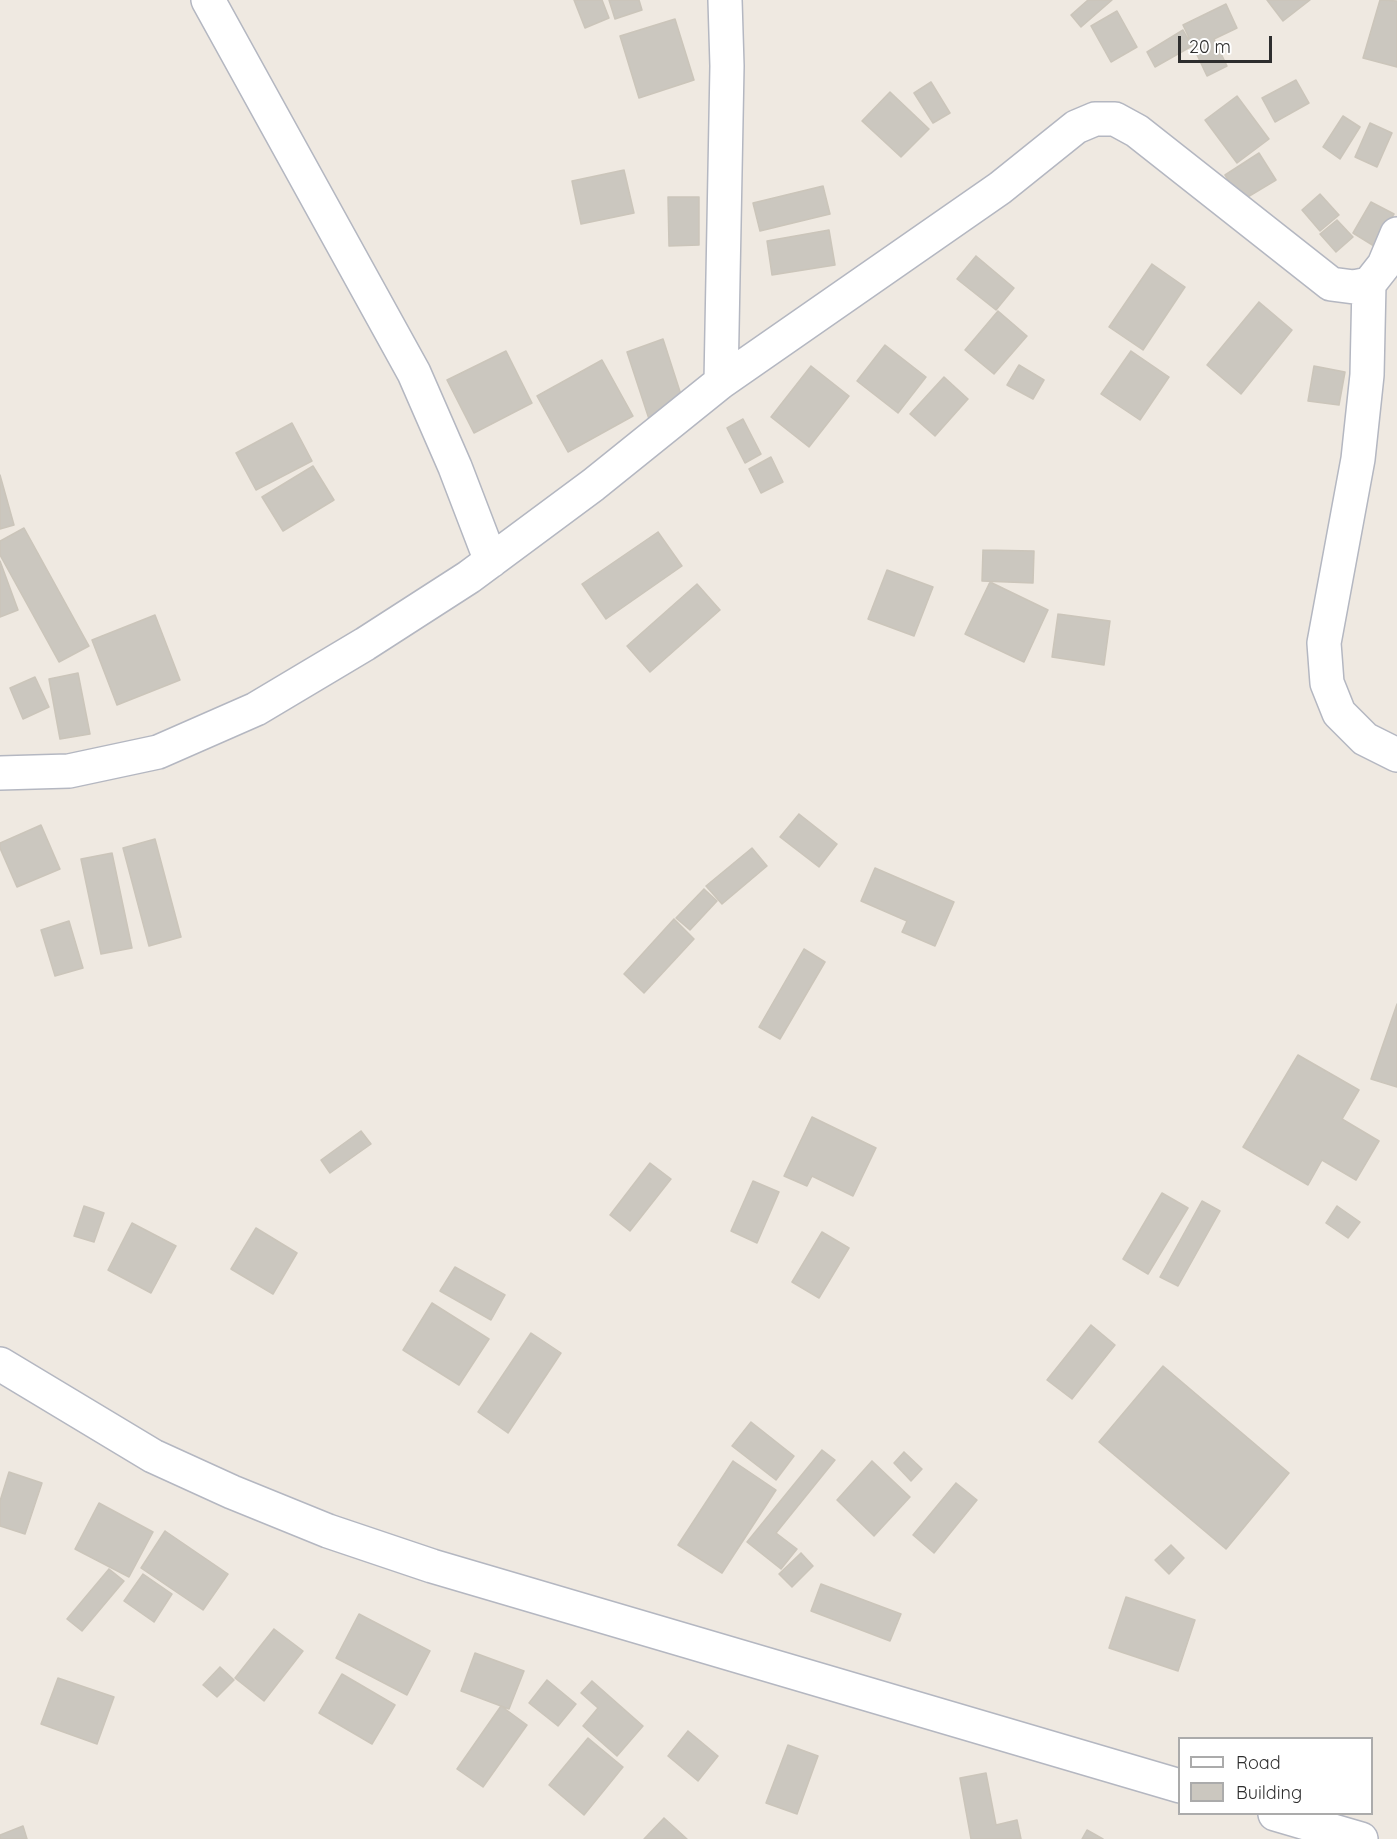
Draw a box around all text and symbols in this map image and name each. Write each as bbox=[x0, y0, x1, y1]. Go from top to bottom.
scale bar bbox=[1181, 24, 1276, 62]
text: 20 m bbox=[1189, 35, 1231, 58]
legend bbox=[1178, 1737, 1373, 1815]
text: Road bbox=[1236, 1751, 1281, 1774]
text: Building bbox=[1236, 1781, 1302, 1804]

